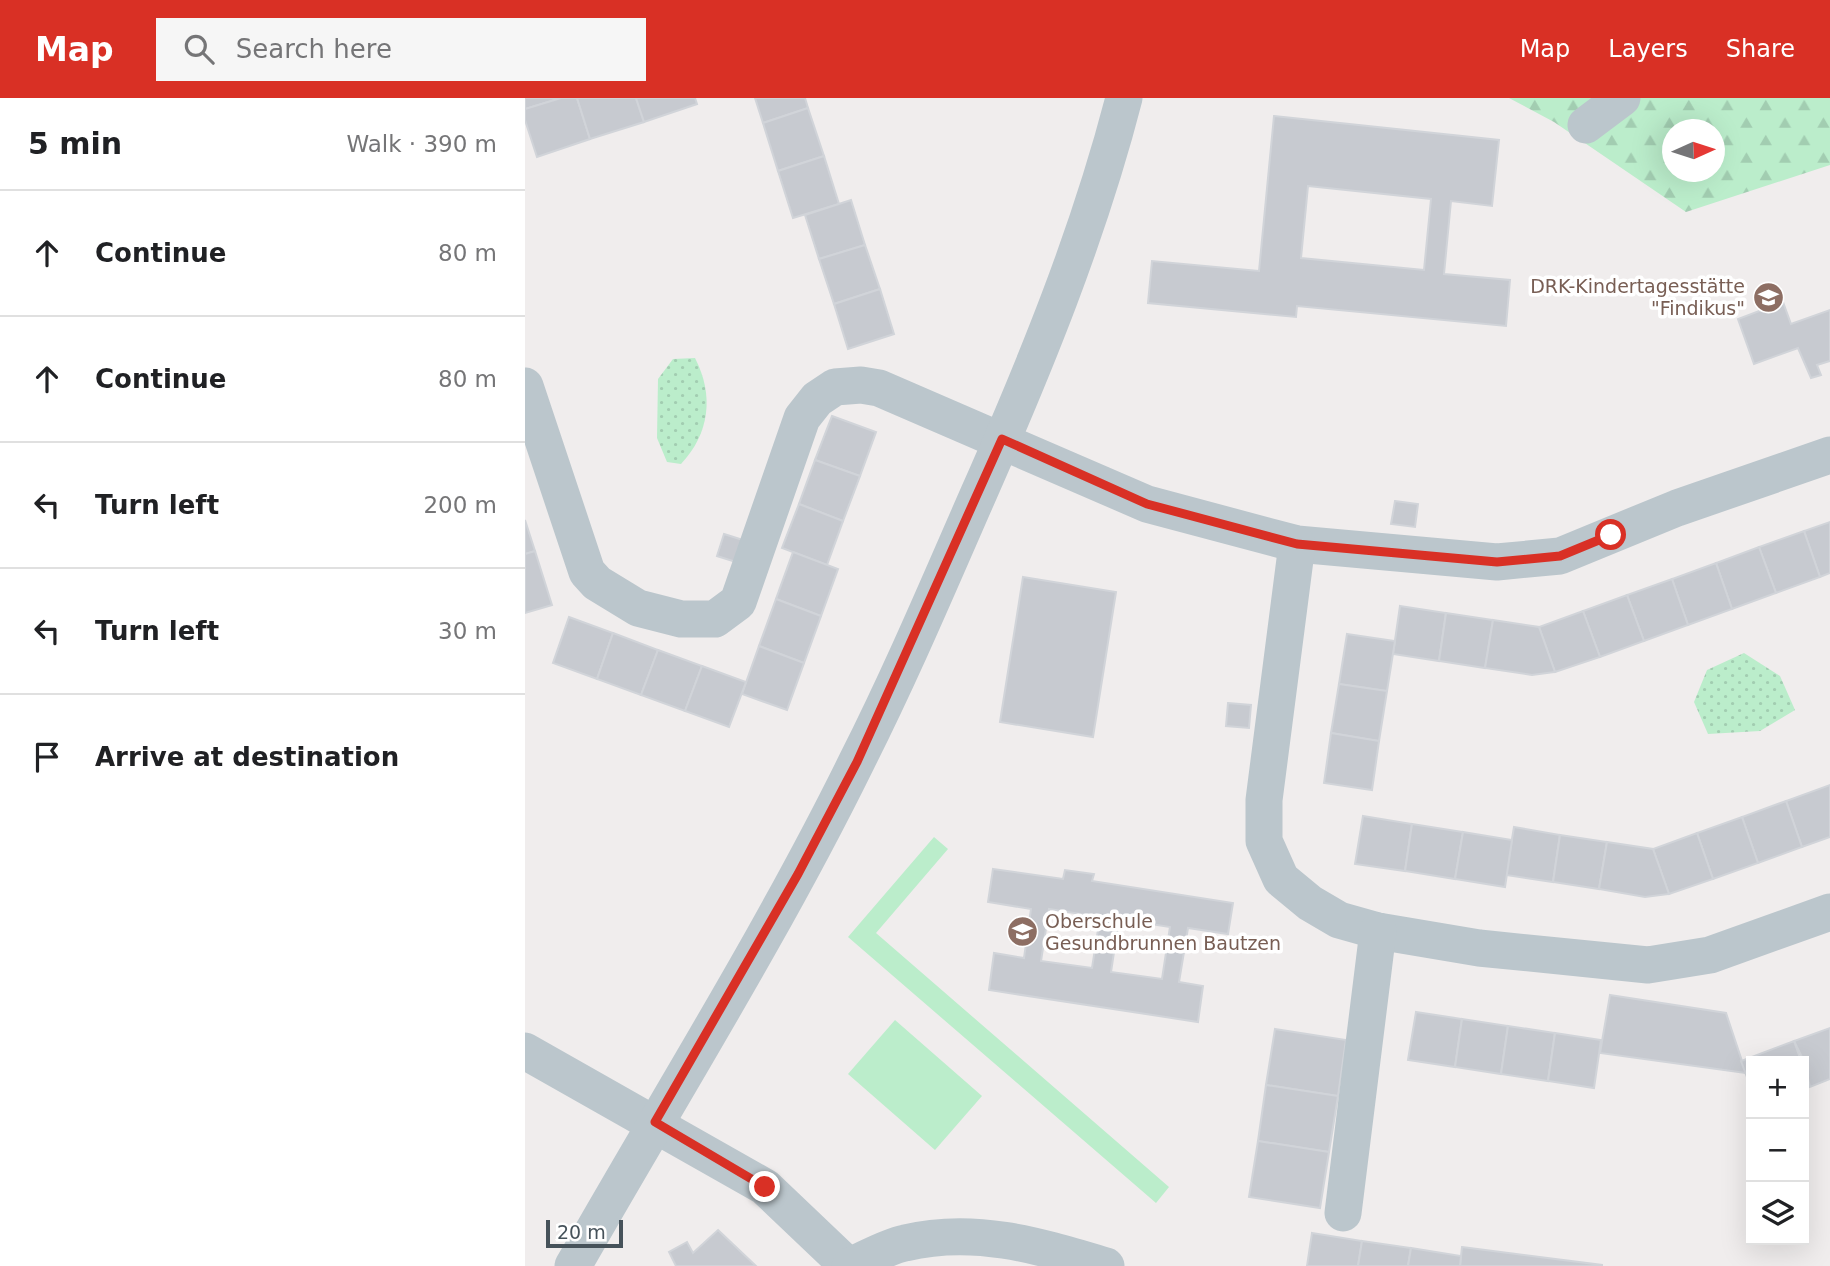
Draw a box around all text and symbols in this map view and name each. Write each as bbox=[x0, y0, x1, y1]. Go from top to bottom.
search box bbox=[156, 18, 646, 81]
text: Map bbox=[35, 30, 114, 69]
icon: search bbox=[180, 30, 218, 68]
text: Search here bbox=[236, 34, 392, 64]
text: Map bbox=[1520, 35, 1570, 63]
text: Layers bbox=[1608, 35, 1688, 63]
text: Share bbox=[1726, 35, 1795, 63]
north arrow bbox=[1662, 119, 1725, 182]
text: 5 min bbox=[28, 126, 122, 161]
text: Walk · 390 m bbox=[346, 131, 497, 157]
icon: ahead bbox=[28, 234, 66, 272]
text: Continue bbox=[95, 238, 226, 268]
text: 80 m bbox=[438, 240, 497, 266]
place label: DRK-Kindertagesstätte "Findikus" bbox=[1530, 275, 1745, 319]
school or university icon: DRK-Kindertagesstätte "Findikus" bbox=[1751, 280, 1785, 314]
icon: ahead bbox=[28, 360, 66, 398]
text: Continue bbox=[95, 364, 226, 394]
text: 80 m bbox=[438, 366, 497, 392]
icon: left bbox=[28, 486, 66, 524]
text: Turn left bbox=[95, 490, 219, 520]
text: 200 m bbox=[423, 492, 497, 518]
route start bbox=[1595, 519, 1626, 550]
icon: left bbox=[28, 612, 66, 650]
text: Turn left bbox=[95, 616, 219, 646]
text: 30 m bbox=[438, 618, 497, 644]
icon: arrive bbox=[28, 738, 66, 776]
text: Arrive at destination bbox=[95, 742, 399, 772]
place label: Oberschule Gesundbrunnen Bautzen bbox=[1045, 910, 1281, 954]
school or university icon: Oberschule Gesundbrunnen Bautzen bbox=[1005, 915, 1039, 949]
map controls bbox=[1746, 1056, 1809, 1245]
button: + bbox=[1746, 1056, 1809, 1119]
button: − bbox=[1746, 1119, 1809, 1182]
route end bbox=[749, 1171, 780, 1202]
button: layers bbox=[1746, 1182, 1809, 1245]
scale bar bbox=[546, 1217, 623, 1249]
text: 20 m bbox=[557, 1221, 606, 1243]

